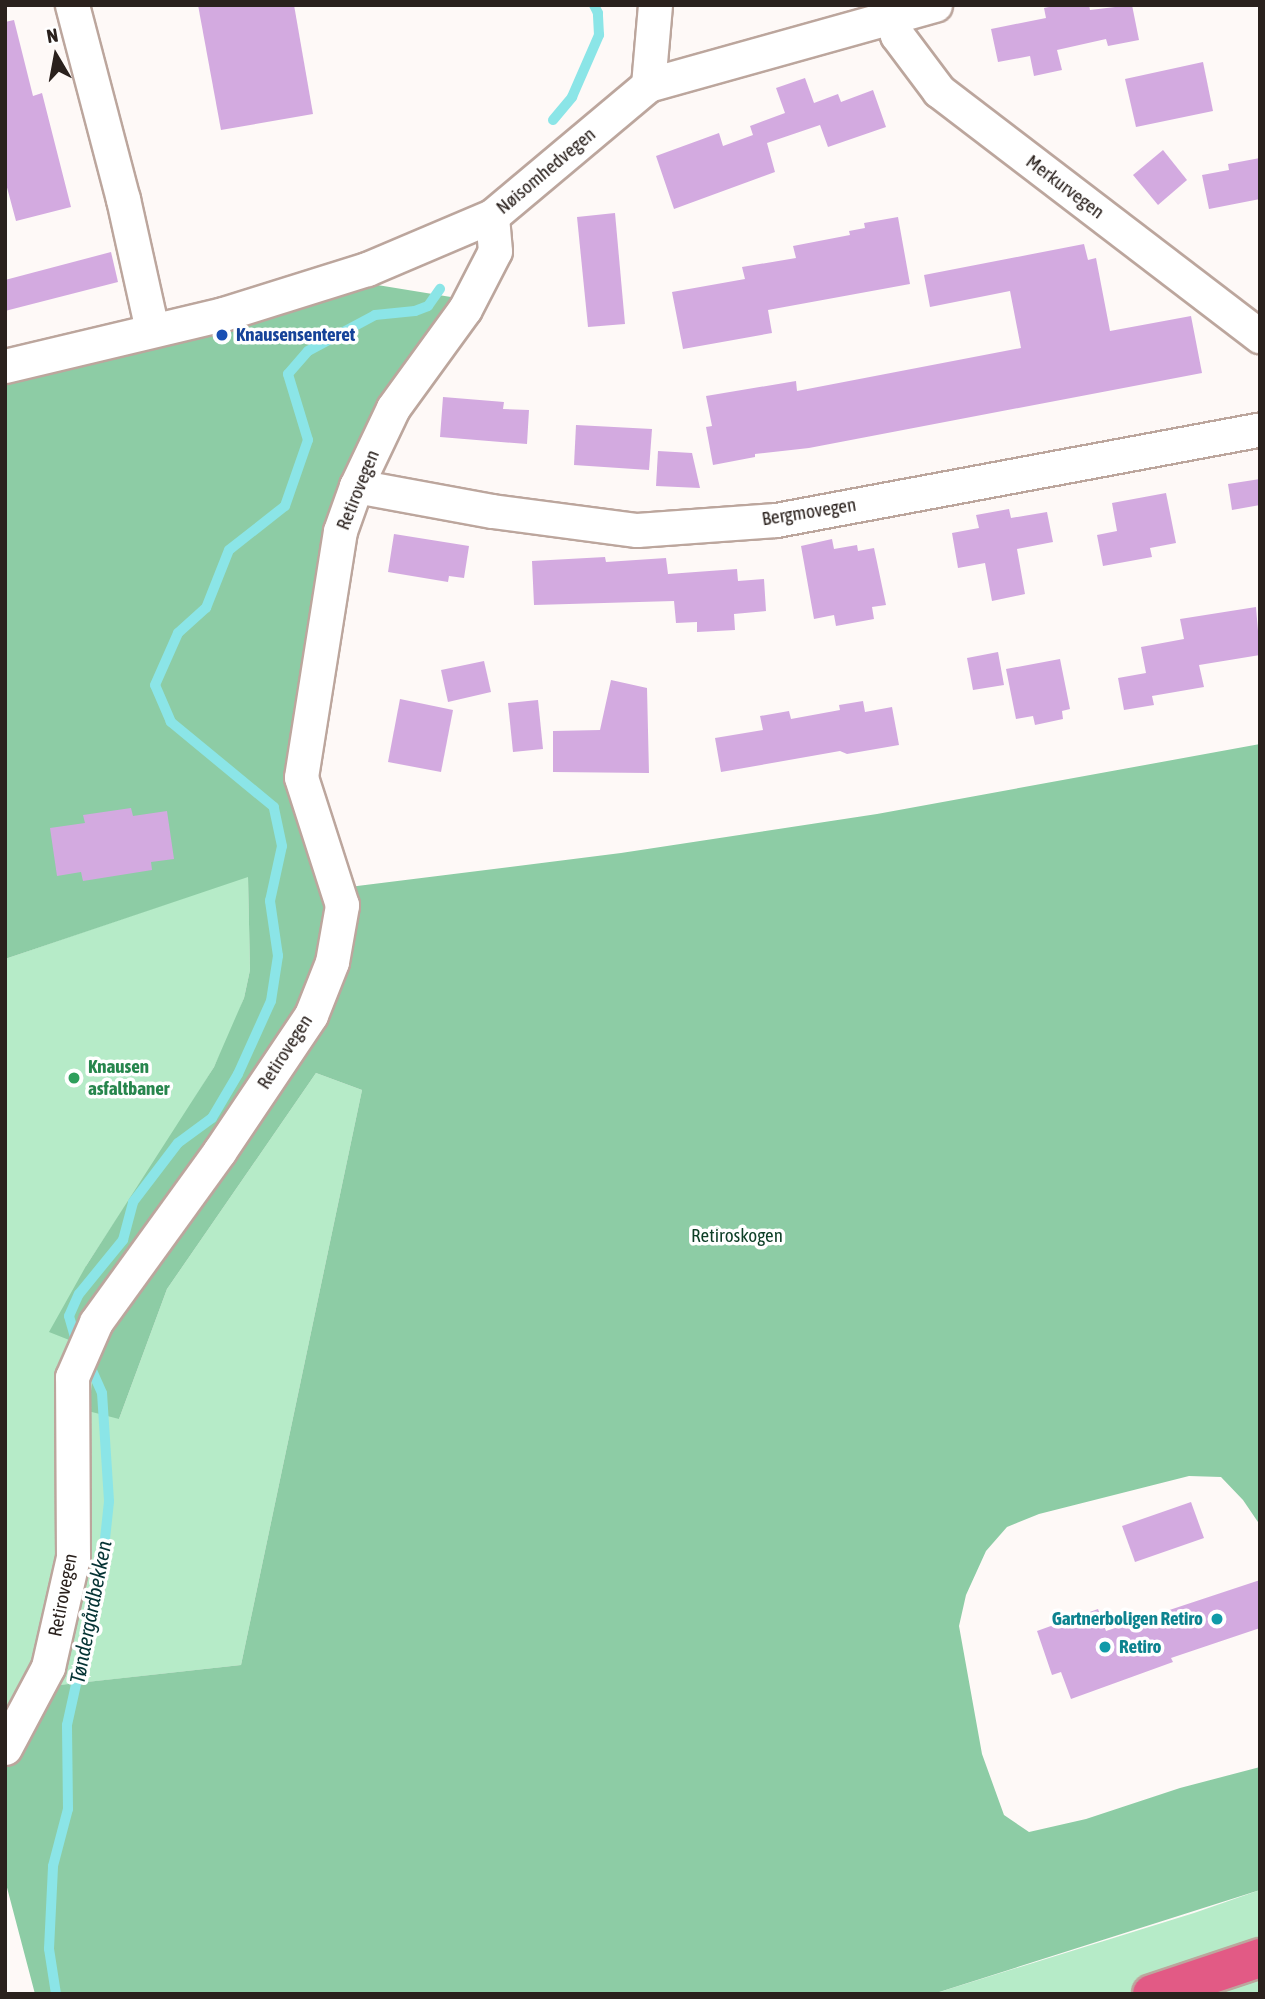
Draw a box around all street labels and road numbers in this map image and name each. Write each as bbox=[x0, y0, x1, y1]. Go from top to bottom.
street label: Nøisomhedvegen bbox=[492, 123, 600, 219]
street label: Merkurvegen bbox=[1021, 150, 1109, 224]
street label: Retirovegen bbox=[332, 447, 384, 533]
street label: Bergmovegen bbox=[760, 493, 858, 531]
street label: Retirovegen bbox=[253, 1010, 317, 1094]
street label: Retirovegen bbox=[44, 1551, 82, 1639]

